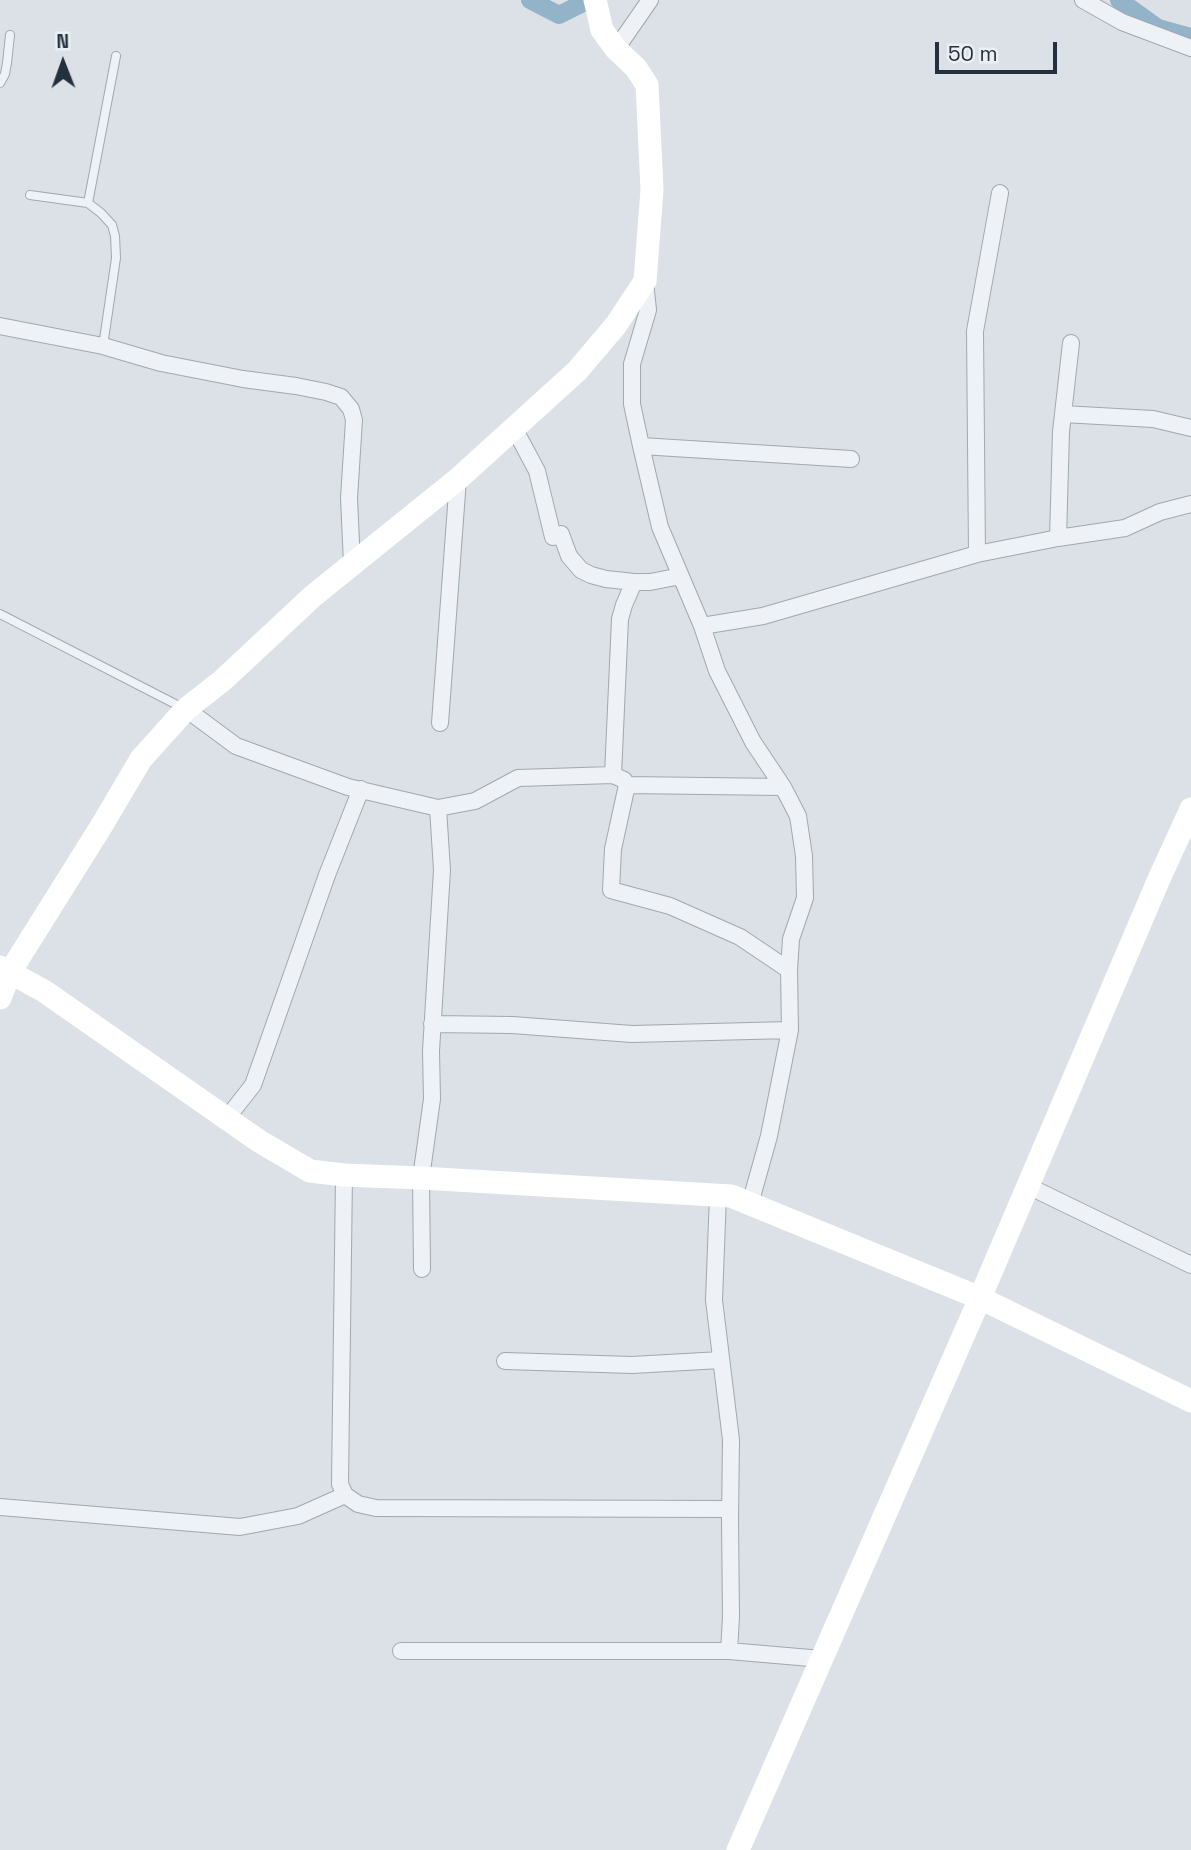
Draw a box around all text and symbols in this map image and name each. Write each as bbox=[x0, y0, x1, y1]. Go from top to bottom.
north arrow bbox=[28, 28, 98, 98]
scale bar bbox=[939, 28, 1062, 72]
text: N bbox=[56, 29, 69, 54]
text: 50 m bbox=[948, 40, 998, 67]

